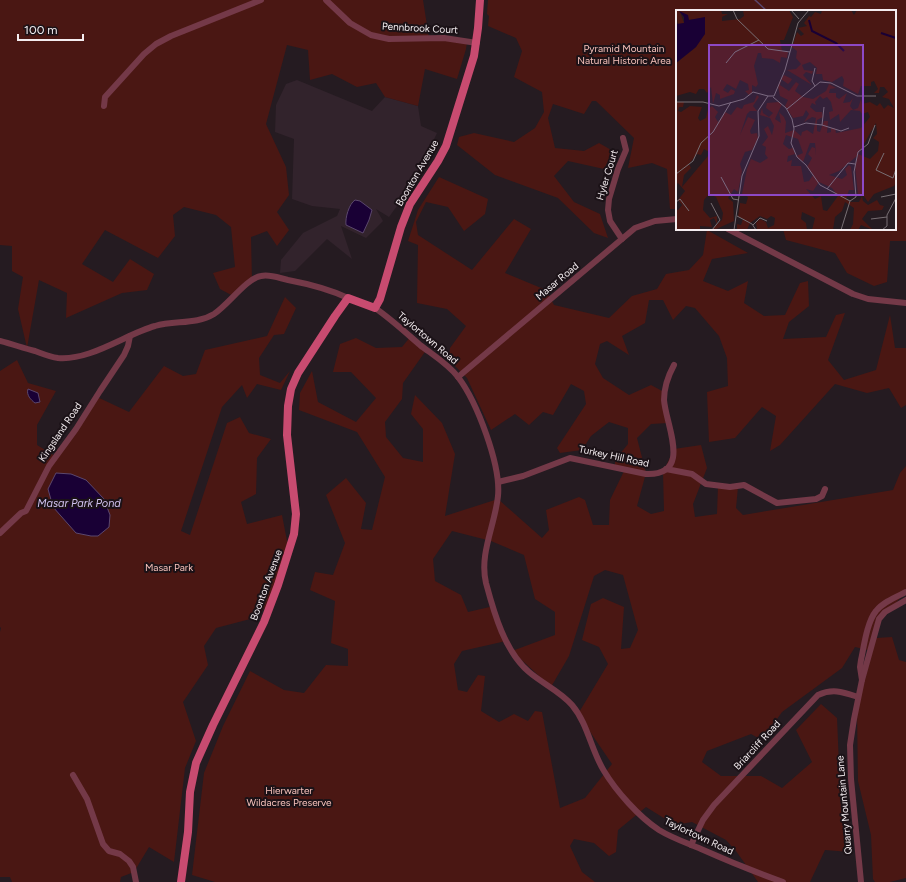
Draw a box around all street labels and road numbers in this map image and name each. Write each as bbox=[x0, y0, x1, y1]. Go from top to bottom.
street label: Pennbrook Court bbox=[382, 20, 459, 36]
street label: Boonton Avenue bbox=[393, 137, 442, 209]
street label: Hyler Court bbox=[593, 148, 621, 202]
street label: Masar Road bbox=[533, 259, 581, 303]
street label: Taylortown Road bbox=[395, 309, 461, 367]
street label: Kingsland Road bbox=[35, 400, 85, 464]
street label: Turkey Hill Road bbox=[578, 442, 650, 470]
street label: Boonton Avenue bbox=[247, 547, 285, 622]
street label: Briarcliff Road bbox=[731, 717, 783, 773]
street label: Quarry Mountain Lane bbox=[833, 755, 855, 855]
street label: Taylortown Road bbox=[662, 814, 736, 858]

